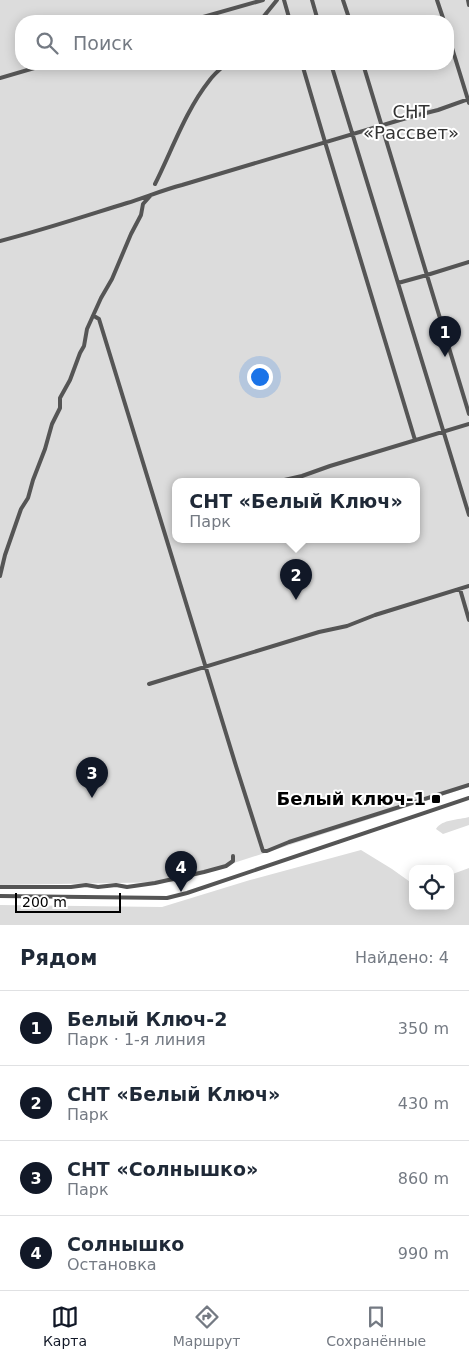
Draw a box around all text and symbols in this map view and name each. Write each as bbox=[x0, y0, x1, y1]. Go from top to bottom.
search box bbox=[15, 15, 454, 70]
icon: search bbox=[33, 29, 61, 57]
text: Поиск bbox=[73, 32, 133, 54]
park label: СНТ «Рассвет» bbox=[363, 101, 459, 143]
pin: 1 bbox=[429, 316, 461, 357]
your location bbox=[247, 364, 273, 390]
popup bbox=[172, 478, 420, 543]
text: СНТ «Белый Ключ» bbox=[189, 490, 403, 512]
text: Парк bbox=[189, 512, 231, 531]
pin: 2 bbox=[280, 559, 312, 600]
pin: 3 bbox=[76, 757, 108, 798]
place label: Белый ключ-1 bbox=[276, 788, 426, 809]
marker: Белый ключ-1 bbox=[430, 793, 442, 805]
pin: 4 bbox=[165, 851, 197, 892]
map controls bbox=[409, 865, 454, 910]
button: locate bbox=[409, 865, 454, 910]
scale bar bbox=[15, 890, 121, 913]
text: 200 m bbox=[22, 894, 67, 910]
text: Рядом bbox=[20, 946, 97, 970]
text: Найдено: 4 bbox=[355, 948, 449, 967]
text: Белый Ключ-2 bbox=[67, 1008, 227, 1030]
text: 1 bbox=[30, 1019, 42, 1038]
text: 350 m bbox=[398, 1019, 449, 1038]
text: Парк · 1-я линия bbox=[67, 1030, 206, 1049]
text: СНТ «Белый Ключ» bbox=[67, 1083, 280, 1105]
text: 2 bbox=[30, 1094, 42, 1113]
text: 430 m bbox=[398, 1094, 449, 1113]
text: Парк bbox=[67, 1105, 109, 1124]
text: СНТ «Солнышко» bbox=[67, 1158, 258, 1180]
text: 3 bbox=[30, 1169, 42, 1188]
text: 860 m bbox=[398, 1169, 449, 1188]
text: Парк bbox=[67, 1180, 109, 1199]
text: Солнышко bbox=[67, 1233, 184, 1255]
text: 4 bbox=[30, 1244, 42, 1263]
text: 990 m bbox=[398, 1244, 449, 1263]
text: Остановка bbox=[67, 1255, 157, 1274]
tab: Карта bbox=[43, 1303, 87, 1349]
tab: Маршрут bbox=[173, 1303, 240, 1349]
tab: Сохранённые bbox=[326, 1303, 426, 1349]

